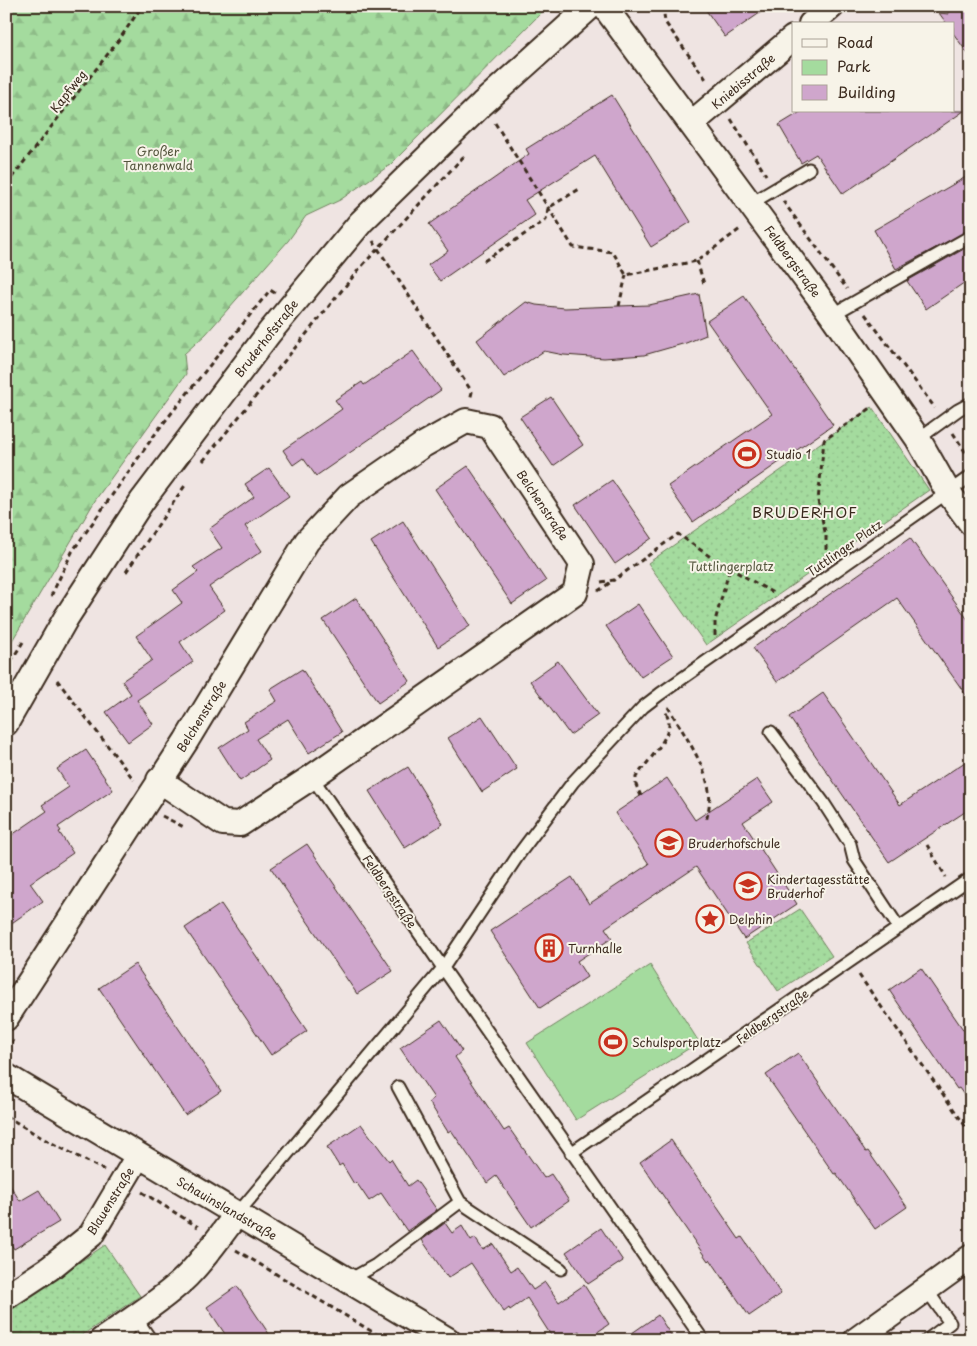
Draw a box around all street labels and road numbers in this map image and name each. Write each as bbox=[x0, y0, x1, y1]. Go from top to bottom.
street label: Kniebisstraße bbox=[707, 49, 779, 113]
street label: Kapfweg bbox=[46, 66, 90, 116]
street label: Feldbergstraße bbox=[761, 221, 825, 301]
street label: Bruderhofstraße bbox=[230, 295, 302, 381]
street label: Belchenstraße bbox=[513, 466, 573, 544]
street label: Tuttlinger Platz bbox=[803, 515, 886, 581]
street label: Belchenstraße bbox=[172, 677, 230, 755]
street label: Feldbergstraße bbox=[359, 851, 421, 931]
street label: Feldbergstraße bbox=[732, 984, 812, 1048]
street label: Blauenstraße bbox=[82, 1163, 138, 1239]
street label: Schauinslandstraße bbox=[173, 1172, 281, 1244]

